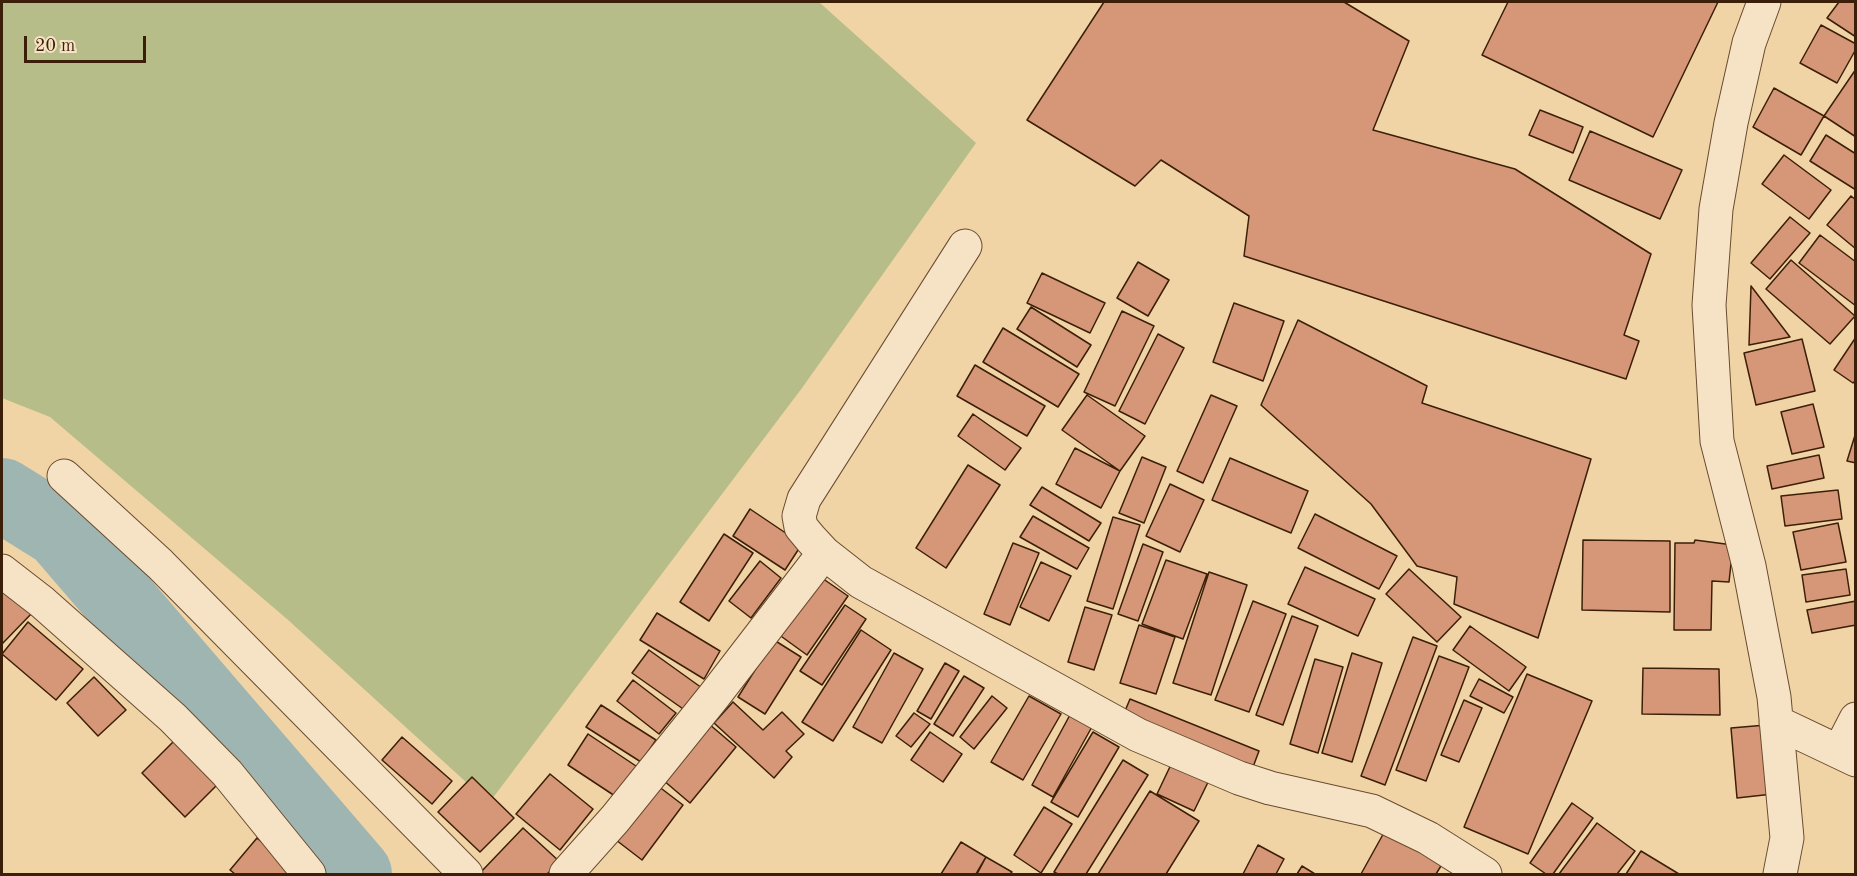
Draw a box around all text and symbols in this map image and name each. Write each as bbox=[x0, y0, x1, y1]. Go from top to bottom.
scale bar bbox=[27, 24, 148, 62]
text: 20 m bbox=[35, 37, 75, 55]

